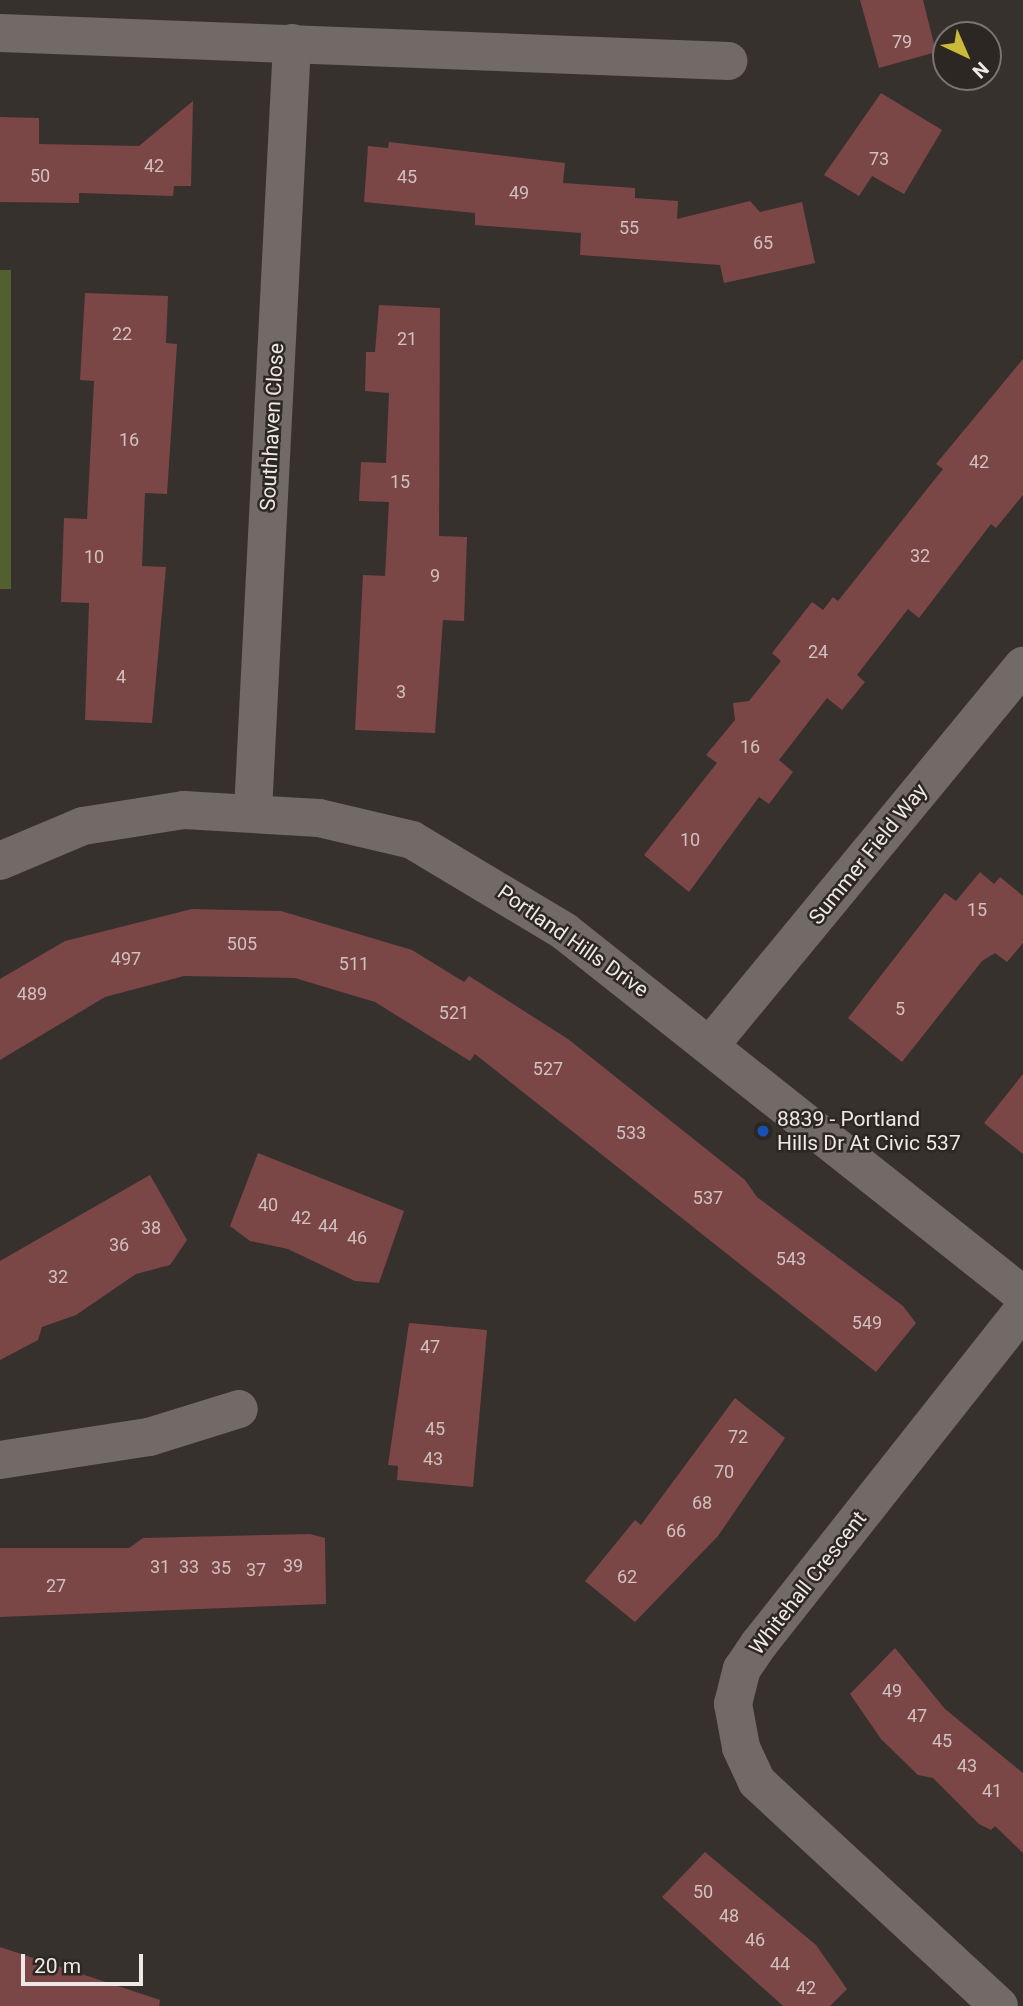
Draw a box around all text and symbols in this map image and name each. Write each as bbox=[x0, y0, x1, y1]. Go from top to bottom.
north arrow bbox=[932, 21, 1002, 91]
house number: 79 bbox=[892, 31, 912, 53]
text: N bbox=[968, 57, 993, 83]
house number: 73 bbox=[869, 148, 889, 170]
house number: 42 bbox=[144, 155, 164, 177]
house number: 50 bbox=[30, 165, 50, 187]
house number: 45 bbox=[397, 166, 417, 188]
house number: 49 bbox=[509, 182, 529, 204]
house number: 55 bbox=[619, 217, 639, 239]
house number: 65 bbox=[753, 232, 773, 254]
house number: 22 bbox=[112, 323, 132, 345]
house number: 21 bbox=[397, 328, 417, 350]
street label: Southhaven Close bbox=[255, 342, 289, 512]
house number: 16 bbox=[119, 429, 139, 451]
house number: 42 bbox=[969, 451, 989, 473]
house number: 15 bbox=[390, 471, 410, 493]
house number: 32 bbox=[910, 545, 930, 567]
house number: 10 bbox=[84, 546, 104, 568]
house number: 9 bbox=[430, 565, 440, 587]
house number: 24 bbox=[808, 641, 828, 663]
house number: 4 bbox=[116, 666, 126, 688]
house number: 3 bbox=[396, 681, 406, 703]
house number: 16 bbox=[740, 736, 760, 758]
street label: Summer Field Way bbox=[804, 779, 932, 929]
house number: 10 bbox=[680, 829, 700, 851]
street label: Portland Hills Drive bbox=[493, 880, 653, 1002]
house number: 15 bbox=[967, 899, 987, 921]
house number: 505 bbox=[227, 933, 257, 955]
house number: 497 bbox=[111, 948, 141, 970]
house number: 511 bbox=[339, 953, 369, 975]
house number: 489 bbox=[17, 983, 47, 1005]
house number: 5 bbox=[895, 998, 905, 1020]
house number: 521 bbox=[439, 1002, 469, 1024]
house number: 527 bbox=[533, 1058, 563, 1080]
place label: 8839 - Portland Hills Dr At Civic 537 bbox=[777, 1106, 961, 1156]
house number: 533 bbox=[616, 1122, 646, 1144]
marker: 8839 - Portland Hills Dr At Civic 537 bbox=[755, 1123, 771, 1139]
house number: 537 bbox=[693, 1187, 723, 1209]
house number: 40 bbox=[258, 1194, 278, 1216]
house number: 42 bbox=[291, 1207, 311, 1229]
house number: 44 bbox=[318, 1215, 338, 1237]
house number: 38 bbox=[141, 1217, 161, 1239]
house number: 46 bbox=[347, 1227, 367, 1249]
house number: 36 bbox=[109, 1234, 129, 1256]
house number: 543 bbox=[776, 1248, 806, 1270]
house number: 32 bbox=[48, 1266, 68, 1288]
house number: 549 bbox=[852, 1312, 882, 1334]
house number: 47 bbox=[420, 1336, 440, 1358]
house number: 45 bbox=[425, 1418, 445, 1440]
house number: 72 bbox=[728, 1426, 748, 1448]
house number: 43 bbox=[423, 1448, 443, 1470]
house number: 70 bbox=[714, 1461, 734, 1483]
house number: 68 bbox=[692, 1492, 712, 1514]
street label: Whitehall Crescent bbox=[744, 1506, 872, 1660]
house number: 66 bbox=[666, 1520, 686, 1542]
house number: 39 bbox=[283, 1555, 303, 1577]
house number: 31 bbox=[150, 1556, 170, 1578]
house number: 33 bbox=[179, 1556, 199, 1578]
house number: 35 bbox=[211, 1557, 231, 1579]
house number: 37 bbox=[246, 1559, 266, 1581]
house number: 62 bbox=[617, 1566, 637, 1588]
house number: 27 bbox=[46, 1575, 66, 1597]
house number: 49 bbox=[882, 1680, 902, 1702]
house number: 47 bbox=[907, 1705, 927, 1727]
house number: 45 bbox=[932, 1730, 952, 1752]
house number: 43 bbox=[957, 1755, 977, 1777]
house number: 41 bbox=[982, 1780, 1002, 1802]
house number: 50 bbox=[693, 1881, 713, 1903]
house number: 48 bbox=[719, 1905, 739, 1927]
house number: 46 bbox=[745, 1929, 765, 1951]
scale bar bbox=[24, 1940, 147, 1984]
house number: 44 bbox=[770, 1953, 790, 1975]
text: 20 m bbox=[34, 1954, 81, 1978]
house number: 42 bbox=[796, 1977, 816, 1999]

